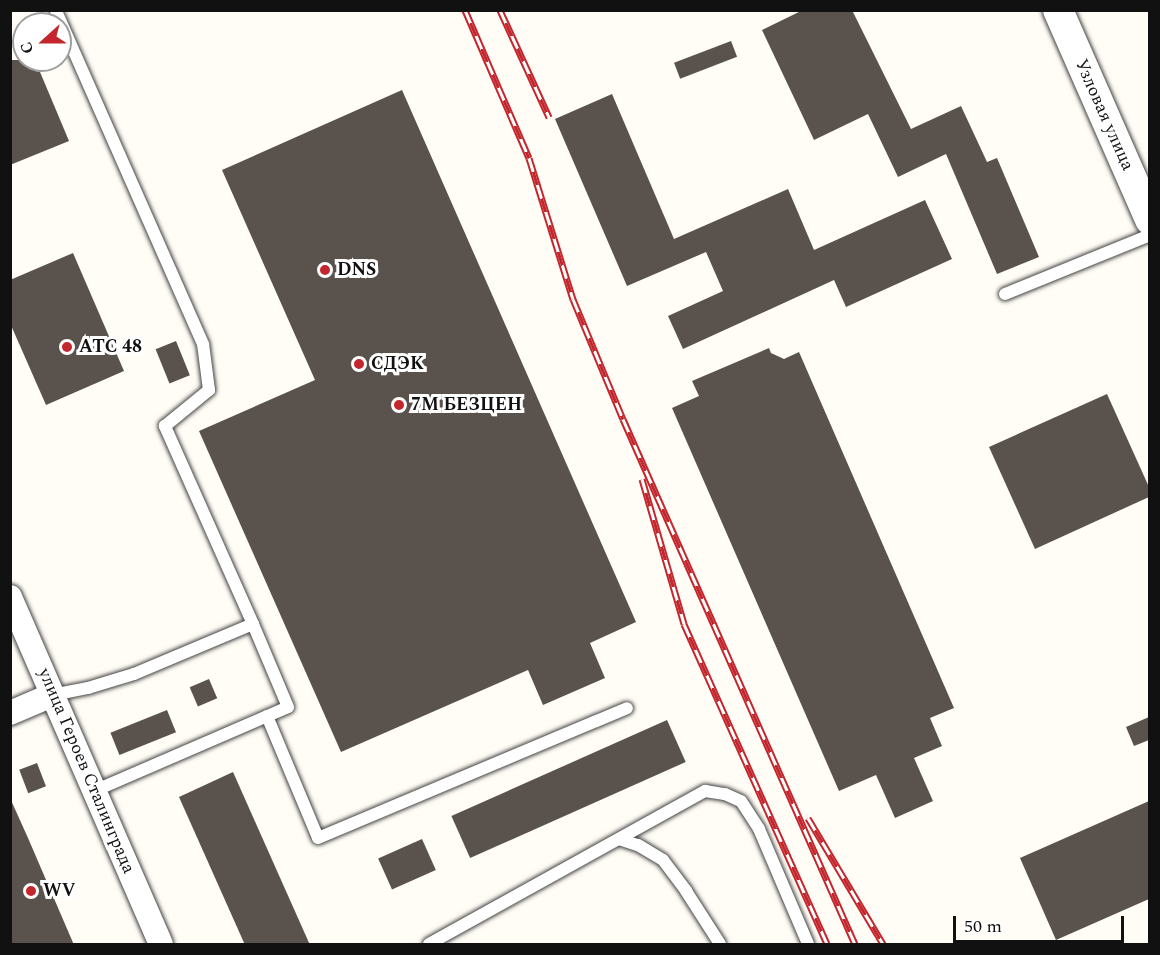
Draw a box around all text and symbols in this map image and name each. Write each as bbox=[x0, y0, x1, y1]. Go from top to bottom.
north arrow bbox=[12, 12, 72, 72]
text: С bbox=[14, 38, 40, 57]
street label: Узловая улица bbox=[1070, 56, 1138, 174]
place label: DNS bbox=[337, 259, 376, 281]
marker: DNS bbox=[318, 263, 332, 277]
place label: АТС 48 bbox=[79, 336, 142, 358]
marker: АТС 48 bbox=[60, 340, 74, 354]
place label: СДЭК bbox=[371, 353, 424, 375]
marker: СДЭК bbox=[352, 357, 366, 371]
place label: 7М БЕЗЦЕН bbox=[411, 394, 522, 416]
marker: 7М БЕЗЦЕН bbox=[392, 398, 406, 412]
street label: улица Героев Сталинграда bbox=[33, 665, 139, 877]
place label: WV bbox=[43, 880, 76, 902]
marker: WV bbox=[24, 884, 38, 898]
scale bar bbox=[956, 904, 1127, 942]
text: 50 m bbox=[964, 913, 1002, 940]

